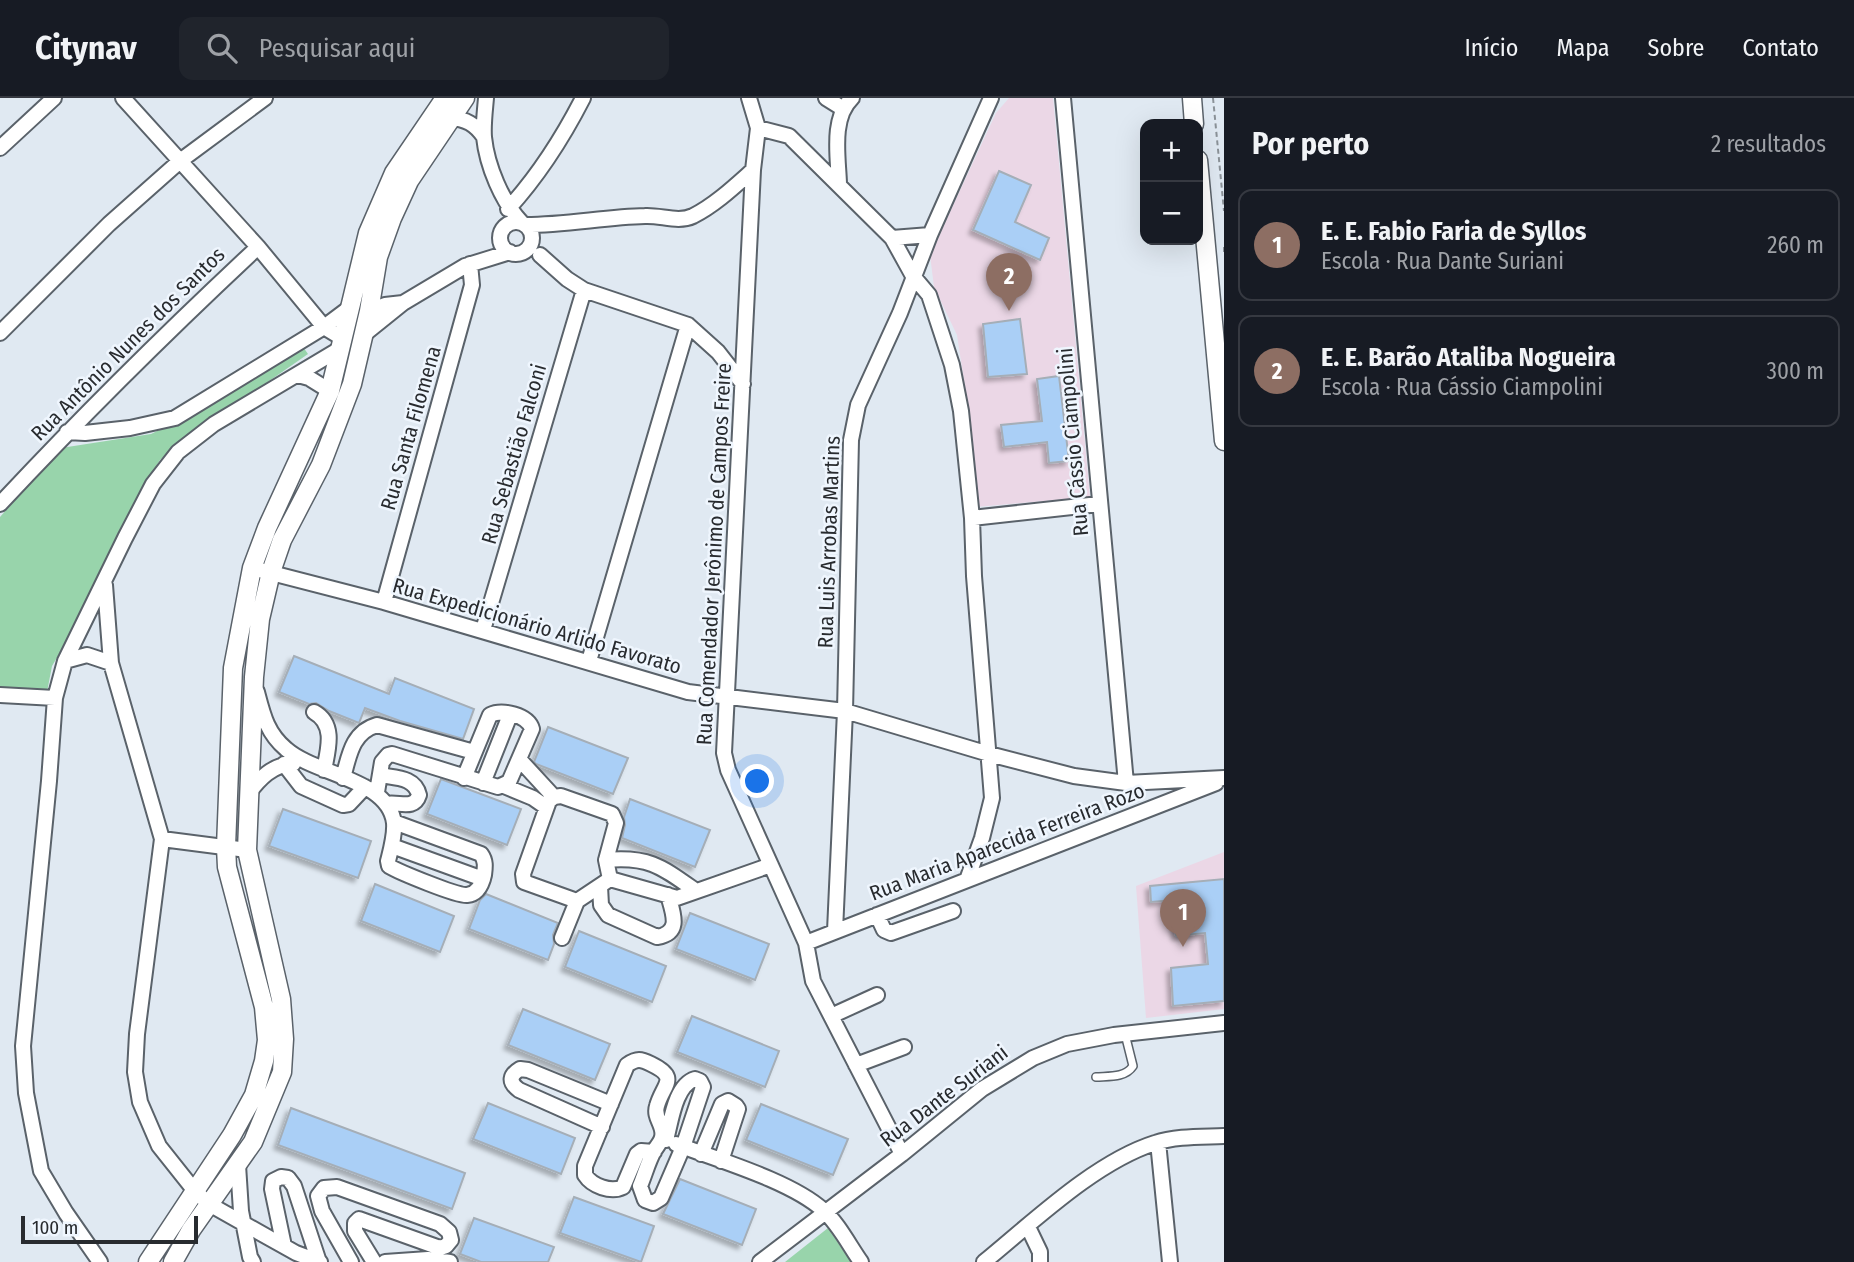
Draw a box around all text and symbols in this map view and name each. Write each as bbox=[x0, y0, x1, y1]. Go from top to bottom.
search box bbox=[179, 17, 669, 80]
text: Citynav bbox=[35, 28, 137, 68]
icon: search bbox=[203, 29, 241, 67]
text: Pesquisar aqui bbox=[259, 33, 415, 64]
text: Início bbox=[1465, 34, 1518, 62]
text: Mapa bbox=[1556, 34, 1610, 62]
text: Sobre bbox=[1648, 34, 1704, 62]
text: Contato bbox=[1742, 34, 1819, 62]
map controls bbox=[1140, 119, 1203, 245]
button: + bbox=[1140, 119, 1203, 182]
text: Por perto bbox=[1252, 126, 1369, 162]
text: 2 resultados bbox=[1711, 130, 1826, 158]
button: − bbox=[1140, 182, 1203, 245]
text: E. E. Fabio Faria de Syllos bbox=[1321, 216, 1586, 247]
text: 1 bbox=[1272, 231, 1282, 259]
text: 260 m bbox=[1767, 231, 1824, 259]
street label: Rua Antônio Nunes dos Santos bbox=[26, 242, 230, 446]
text: Escola · Rua Dante Suriani bbox=[1321, 247, 1564, 275]
pin: 2 bbox=[986, 253, 1032, 311]
text: E. E. Barão Ataliba Nogueira bbox=[1321, 342, 1616, 373]
street label: Rua Santa Filomena bbox=[375, 343, 447, 513]
street label: Rua Cássio Ciampolini bbox=[1052, 347, 1094, 537]
text: 2 bbox=[1272, 357, 1282, 385]
text: 300 m bbox=[1767, 357, 1824, 385]
street label: Rua Sebastião Falconi bbox=[476, 361, 552, 547]
street label: Rua Comendador Jerônimo de Campos Freire bbox=[691, 362, 737, 746]
text: Escola · Rua Cássio Ciampolini bbox=[1321, 373, 1603, 401]
street label: Rua Luis Arrobas Martins bbox=[812, 435, 846, 649]
street label: Rua Expedicionário Arlido Favorato bbox=[390, 572, 684, 680]
your location bbox=[740, 764, 774, 798]
street label: Rua Maria Aparecida Ferreira Rozo bbox=[866, 777, 1148, 907]
pin: 1 bbox=[1160, 889, 1206, 947]
street label: Rua Dante Suriani bbox=[875, 1039, 1013, 1153]
scale bar bbox=[21, 1213, 198, 1245]
text: 100 m bbox=[32, 1216, 78, 1239]

